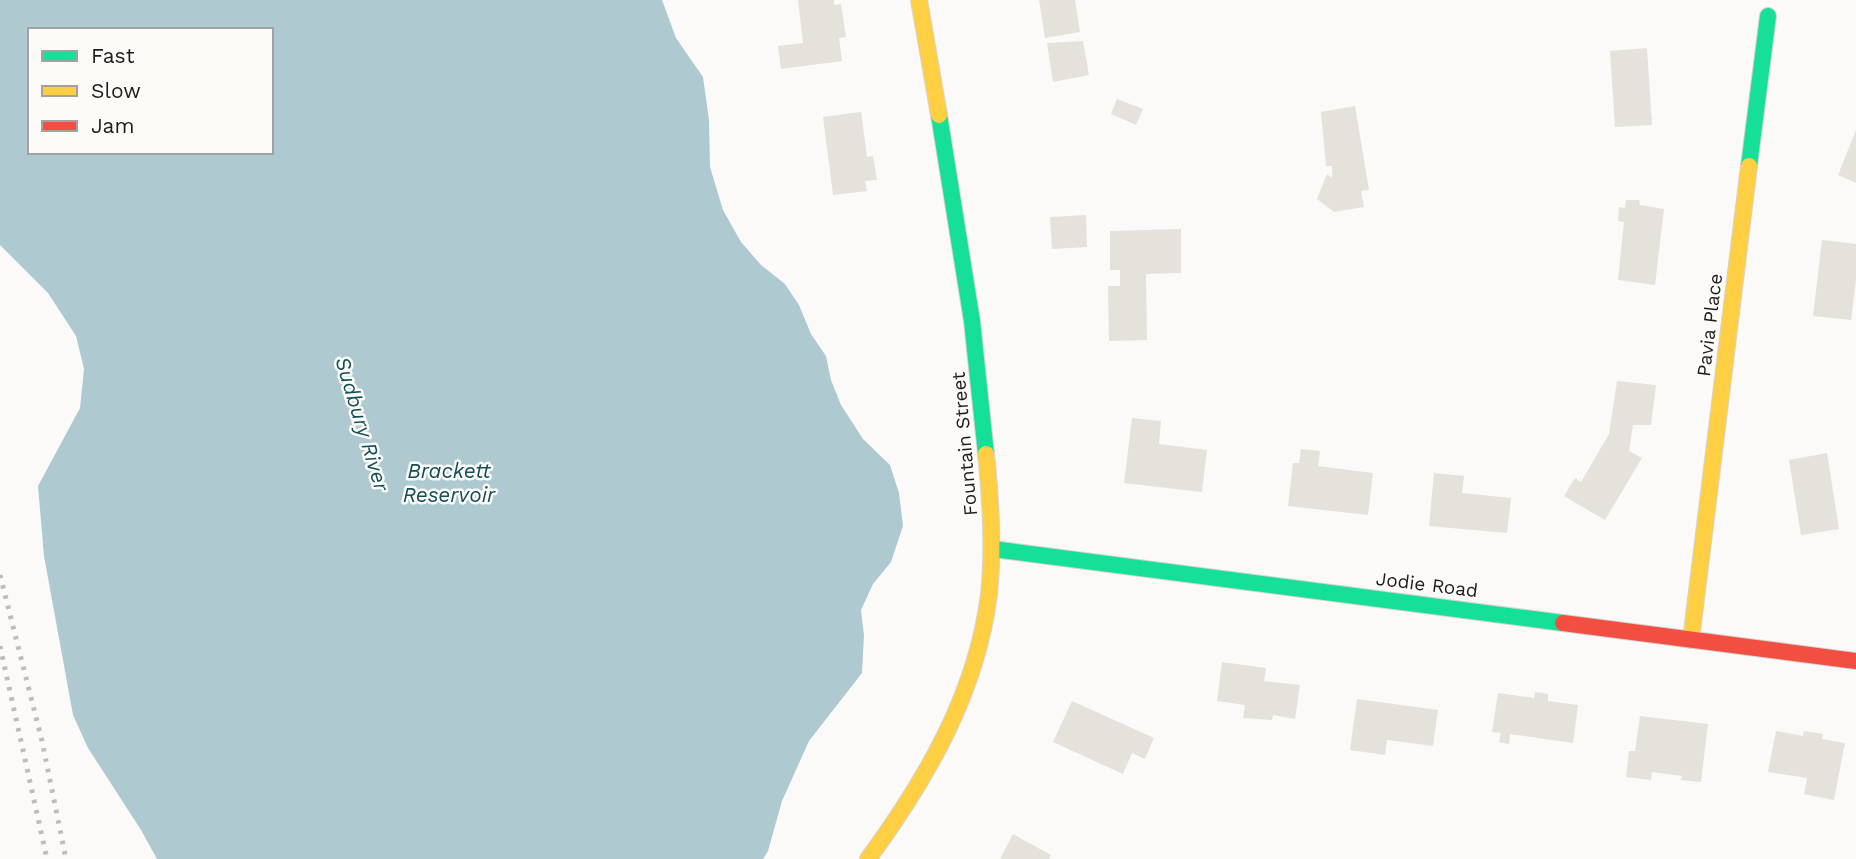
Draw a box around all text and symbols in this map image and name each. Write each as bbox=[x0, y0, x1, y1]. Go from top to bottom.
legend bbox=[28, 28, 273, 154]
text: Fast bbox=[91, 43, 135, 68]
text: Slow bbox=[91, 78, 141, 103]
text: Jam bbox=[91, 113, 134, 138]
street label: Pavia Place bbox=[1692, 272, 1727, 378]
water label: Sudbury River bbox=[330, 354, 395, 495]
street label: Fountain Street bbox=[947, 371, 982, 517]
water label: Brackett Reservoir bbox=[403, 458, 496, 507]
street label: Jodie Road bbox=[1375, 567, 1479, 602]

